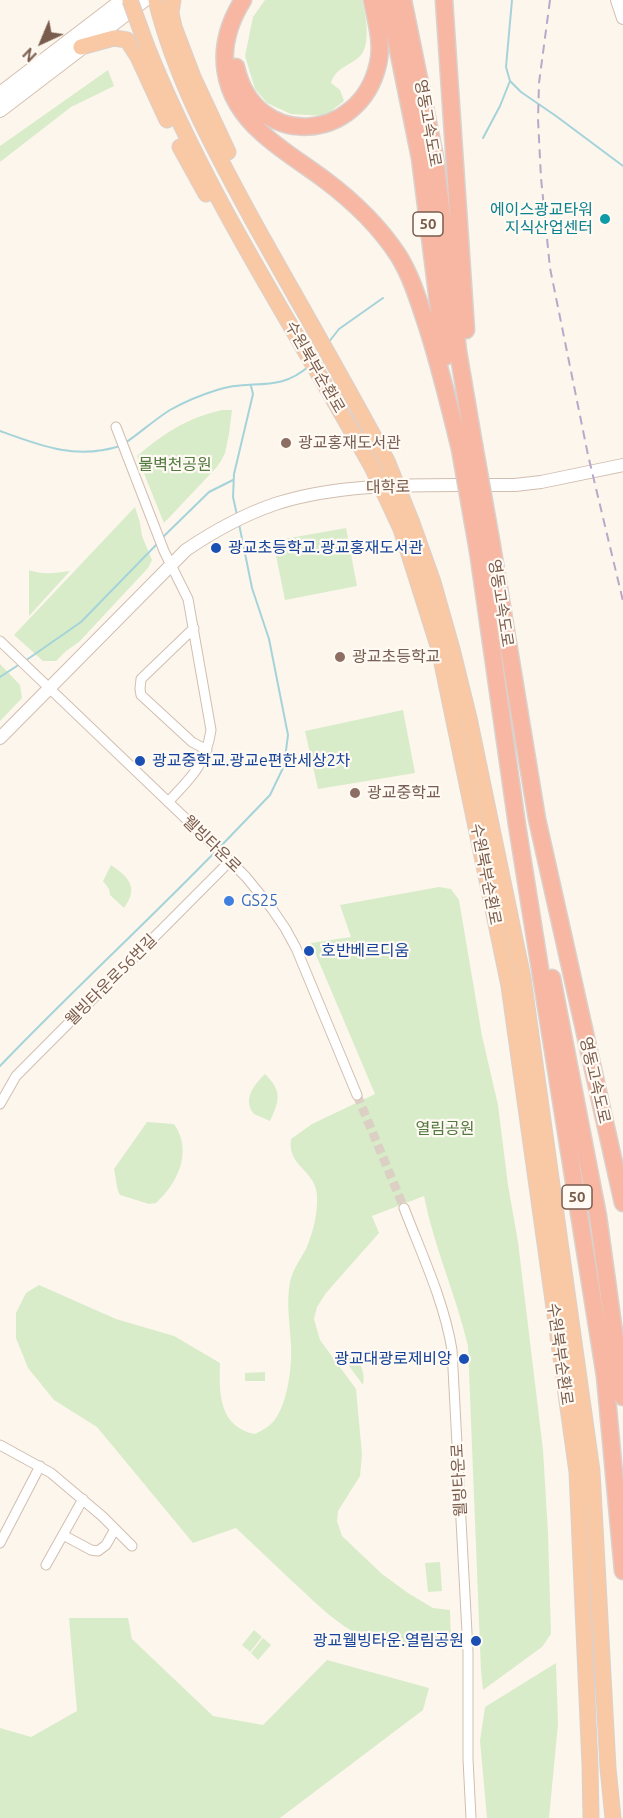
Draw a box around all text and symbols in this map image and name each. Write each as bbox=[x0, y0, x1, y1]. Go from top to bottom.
north arrow bbox=[12, 12, 72, 72]
text: N bbox=[19, 44, 40, 66]
street label: 영동고속도로 bbox=[411, 78, 445, 168]
place label: 에이스광교타워 지식산업센터 bbox=[490, 200, 593, 238]
road number: 50 bbox=[413, 212, 443, 236]
marker: 에이스광교타워 지식산업센터 bbox=[598, 212, 612, 226]
street label: 수원북부순환로 bbox=[281, 318, 349, 416]
place label: 광교홍재도서관 bbox=[298, 433, 401, 453]
marker: 광교홍재도서관 bbox=[279, 436, 293, 450]
park label: 물벽천공원 bbox=[138, 455, 212, 475]
street label: 대학로 bbox=[366, 477, 410, 497]
place label: 광교초등학교.광교홍재도서관 bbox=[228, 538, 423, 558]
marker: 광교초등학교.광교홍재도서관 bbox=[209, 541, 223, 555]
street label: 영동고속도로 bbox=[485, 558, 517, 648]
place label: 광교초등학교 bbox=[352, 647, 440, 667]
marker: 광교초등학교 bbox=[333, 650, 347, 664]
place label: 광교중학교.광교e편한세상2차 bbox=[152, 751, 350, 771]
marker: 광교중학교.광교e편한세상2차 bbox=[133, 754, 147, 768]
place label: 광교중학교 bbox=[367, 783, 441, 803]
marker: 광교중학교 bbox=[348, 786, 362, 800]
street label: 웰빙타운로 bbox=[179, 812, 245, 876]
street label: 수원북부순환로 bbox=[467, 822, 505, 926]
place label: GS25 bbox=[241, 891, 278, 911]
marker: GS25 bbox=[222, 894, 236, 908]
street label: 웰빙타운로56번길 bbox=[61, 930, 161, 1030]
place label: 호반베르디움 bbox=[321, 941, 409, 961]
marker: 호반베르디움 bbox=[302, 944, 316, 958]
street label: 영동고속도로 bbox=[576, 1035, 614, 1125]
park label: 열림공원 bbox=[416, 1119, 474, 1139]
road number: 50 bbox=[562, 1185, 592, 1209]
street label: 수원북부순환로 bbox=[543, 1302, 577, 1406]
place label: 광교대광로제비앙 bbox=[334, 1349, 452, 1369]
marker: 광교대광로제비앙 bbox=[457, 1352, 471, 1366]
street label: 웰빙타운로 bbox=[447, 1443, 471, 1517]
place label: 광교웰빙타운.열림공원 bbox=[313, 1631, 464, 1651]
marker: 광교웰빙타운.열림공원 bbox=[469, 1634, 483, 1648]

